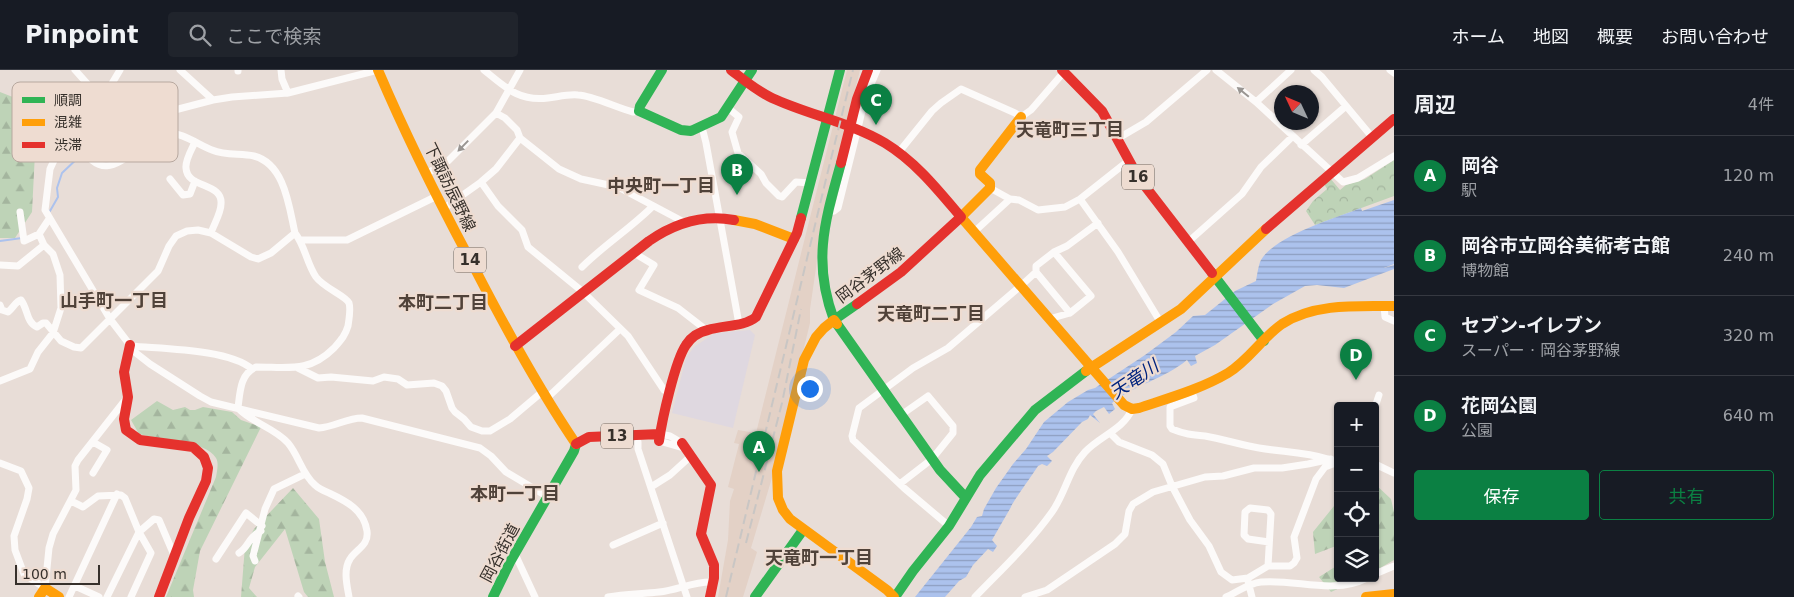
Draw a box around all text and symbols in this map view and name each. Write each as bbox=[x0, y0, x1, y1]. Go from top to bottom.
search box bbox=[168, 12, 518, 57]
text: Pinpoint bbox=[25, 21, 138, 49]
icon: search bbox=[186, 21, 214, 49]
text: ここで検索 bbox=[226, 25, 321, 47]
text: ホーム bbox=[1452, 26, 1505, 47]
text: 地図 bbox=[1533, 26, 1569, 47]
text: 概要 bbox=[1597, 26, 1633, 47]
text: お問い合わせ bbox=[1661, 26, 1769, 47]
legend bbox=[12, 82, 178, 162]
pin: C bbox=[860, 84, 892, 125]
north arrow bbox=[1274, 85, 1319, 130]
one-way arrow bbox=[1237, 87, 1250, 98]
text: 順調 bbox=[54, 92, 82, 108]
text: 周辺 bbox=[1414, 93, 1456, 117]
text: 4件 bbox=[1748, 95, 1774, 114]
text: 混雑 bbox=[54, 114, 82, 130]
district label: 天竜町三丁目 bbox=[1016, 119, 1124, 140]
text: 渋滞 bbox=[54, 137, 82, 153]
street label: 下諏訪辰野線 bbox=[420, 140, 480, 234]
one-way arrow bbox=[457, 140, 469, 152]
pin: B bbox=[721, 154, 753, 195]
text: 岡谷 bbox=[1461, 154, 1499, 176]
road number: 16 bbox=[1122, 164, 1154, 190]
text: A bbox=[1424, 166, 1436, 185]
text: 120 m bbox=[1723, 166, 1774, 185]
district label: 中央町一丁目 bbox=[607, 175, 715, 196]
text: 駅 bbox=[1461, 181, 1477, 200]
text: 岡谷市立岡谷美術考古館 bbox=[1461, 234, 1670, 256]
street label: 岡谷茅野線 bbox=[832, 243, 908, 307]
text: B bbox=[1424, 246, 1436, 265]
text: 240 m bbox=[1723, 246, 1774, 265]
road number: 14 bbox=[454, 248, 486, 272]
text: 博物館 bbox=[1461, 261, 1509, 280]
district label: 山手町一丁目 bbox=[60, 290, 168, 311]
district label: 本町二丁目 bbox=[398, 292, 488, 313]
district label: 天竜町二丁目 bbox=[877, 303, 985, 324]
text: セブン-イレブン bbox=[1461, 314, 1602, 336]
text: C bbox=[1424, 326, 1436, 345]
text: 320 m bbox=[1723, 326, 1774, 345]
pin: D bbox=[1340, 339, 1372, 380]
text: スーパー · 岡谷茅野線 bbox=[1461, 341, 1620, 360]
water label: 天竜川 bbox=[1106, 354, 1164, 403]
your location bbox=[797, 376, 823, 402]
text: 花岡公園 bbox=[1461, 394, 1537, 416]
map controls bbox=[1334, 402, 1379, 582]
button: + bbox=[1334, 402, 1379, 447]
text: D bbox=[1423, 406, 1437, 425]
text: 640 m bbox=[1723, 406, 1774, 425]
text: 公園 bbox=[1461, 421, 1493, 440]
road number: 13 bbox=[601, 424, 633, 448]
pin: A bbox=[743, 431, 775, 472]
button: − bbox=[1334, 447, 1379, 492]
button: 保存 bbox=[1414, 470, 1589, 520]
button: 共有 bbox=[1599, 470, 1774, 520]
district label: 本町一丁目 bbox=[470, 483, 560, 504]
button: locate bbox=[1334, 492, 1379, 537]
street label: 岡谷街道 bbox=[477, 520, 523, 586]
button: layers bbox=[1334, 537, 1379, 582]
district label: 天竜町一丁目 bbox=[765, 547, 873, 568]
scale bar bbox=[15, 562, 100, 585]
text: 100 m bbox=[22, 566, 67, 582]

